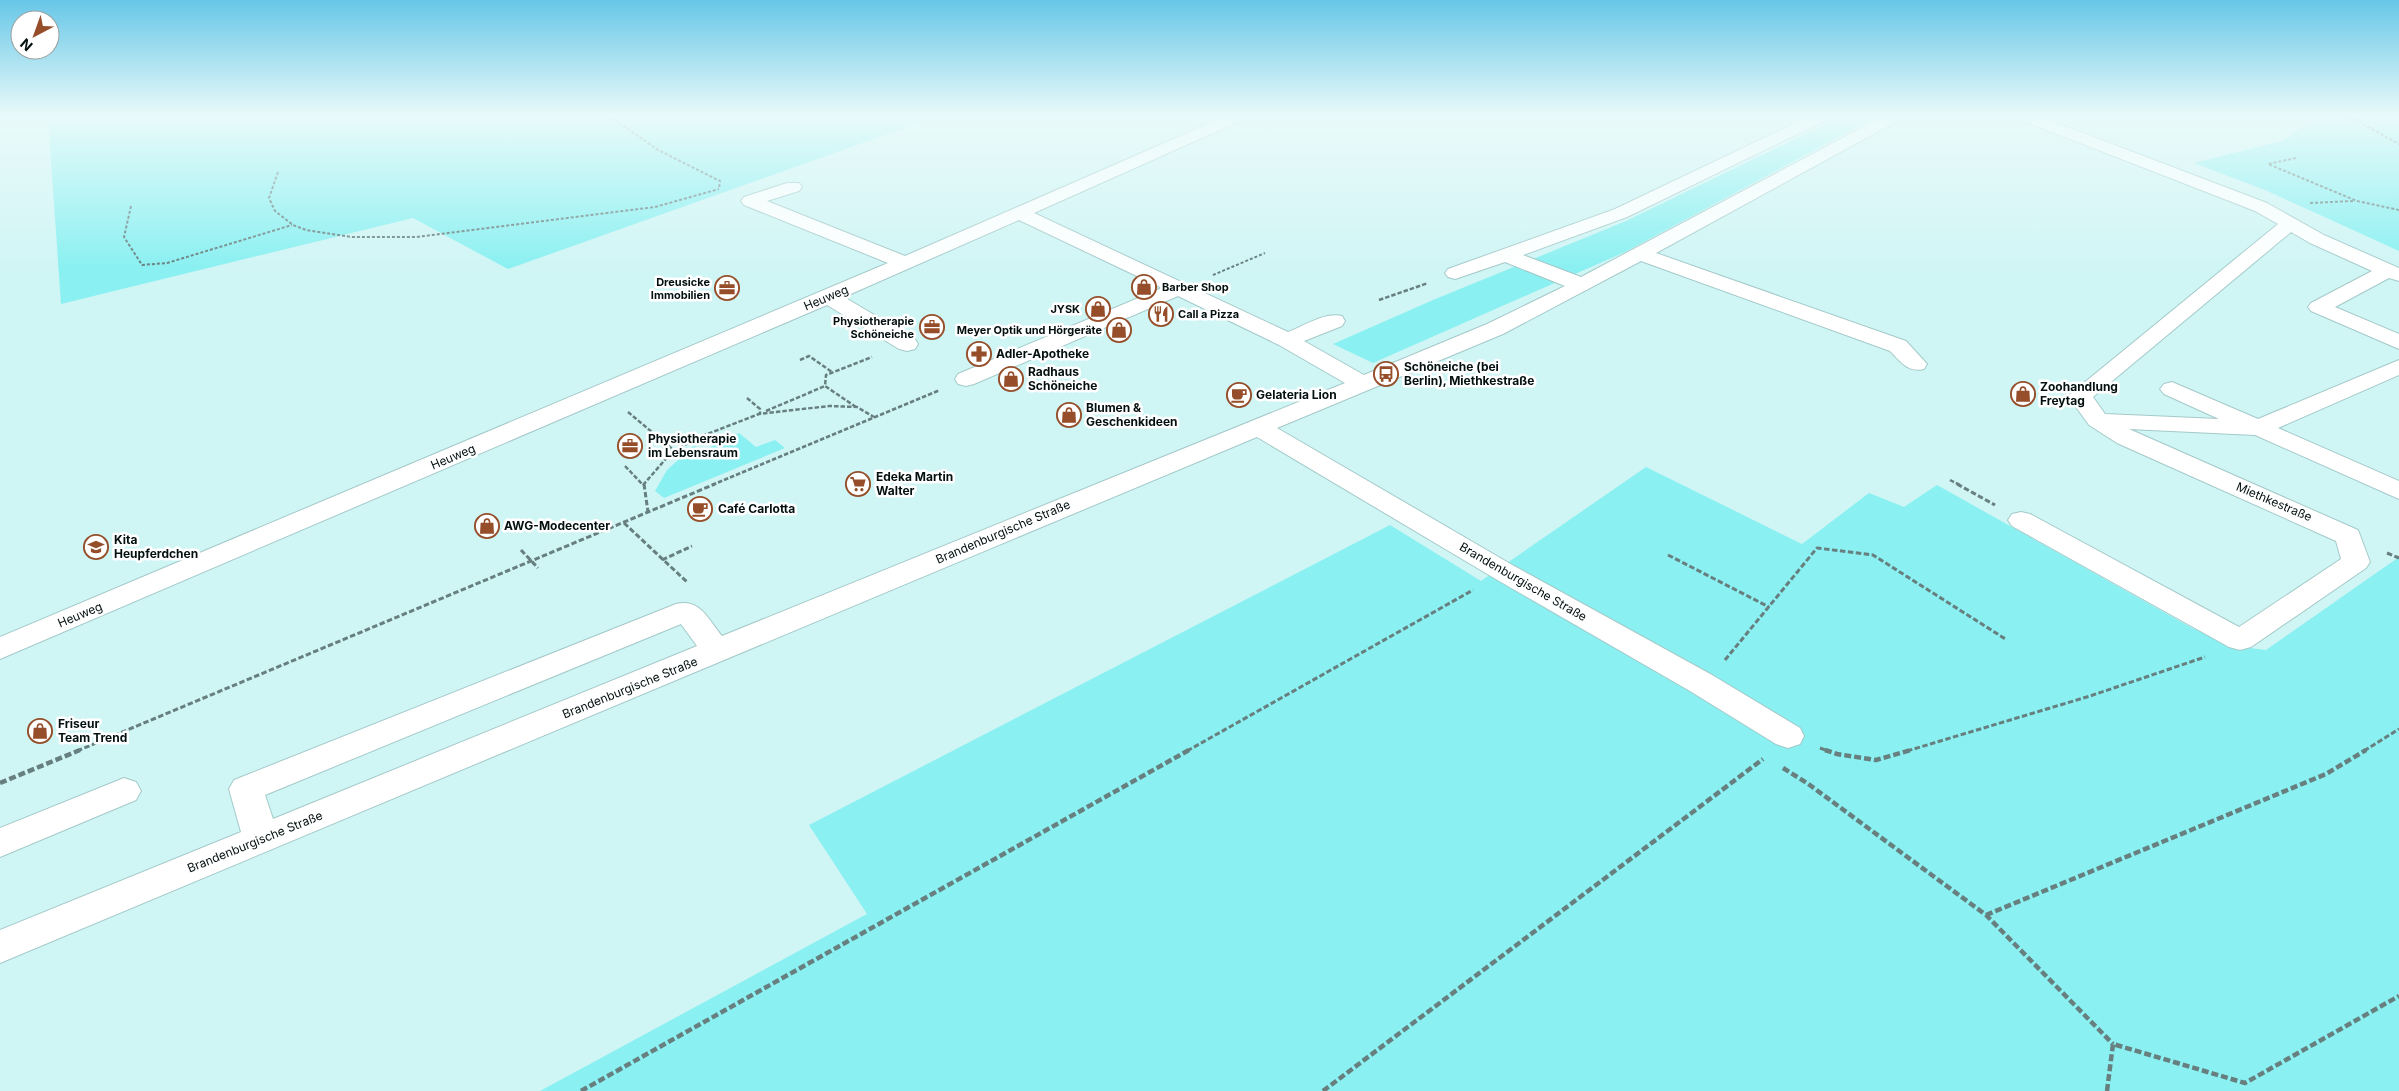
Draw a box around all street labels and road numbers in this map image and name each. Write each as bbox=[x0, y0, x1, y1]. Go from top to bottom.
street label: Heuweg bbox=[801, 281, 850, 314]
street label: Heuweg bbox=[428, 440, 477, 473]
street label: Miethkestraße bbox=[2234, 479, 2314, 524]
street label: Brandenburgische Straße bbox=[933, 496, 1072, 567]
street label: Brandenburgische Straße bbox=[1457, 539, 1590, 624]
street label: Heuweg bbox=[55, 598, 104, 631]
street label: Brandenburgische Straße bbox=[560, 653, 700, 722]
street label: Brandenburgische Straße bbox=[185, 807, 325, 876]

